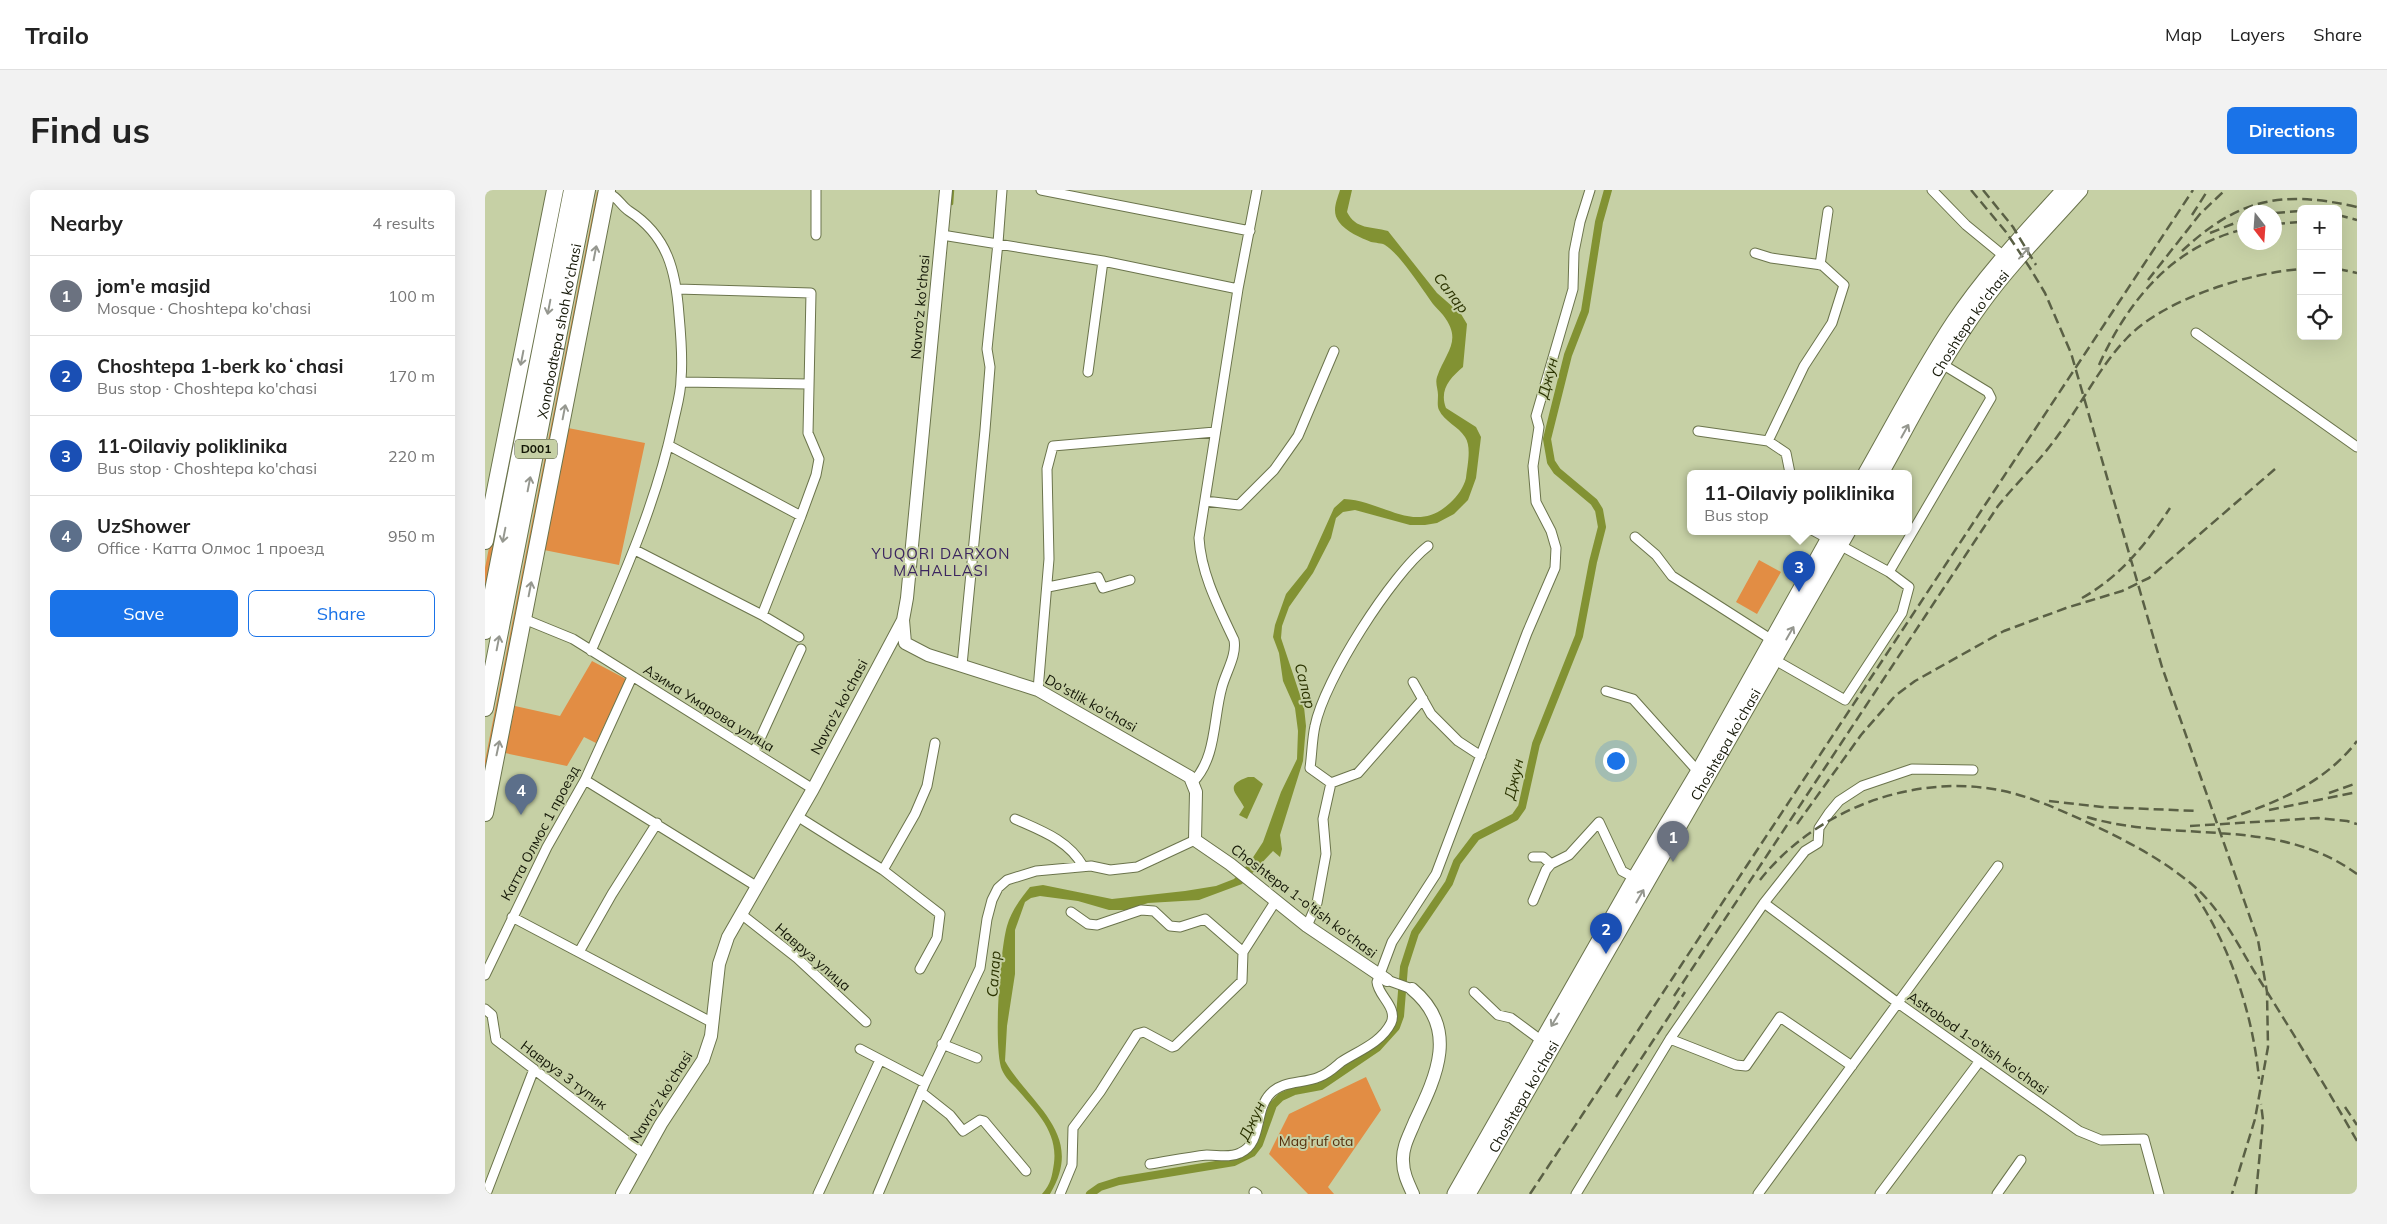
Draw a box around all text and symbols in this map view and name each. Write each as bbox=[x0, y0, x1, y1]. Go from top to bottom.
text: Trailo bbox=[25, 20, 89, 50]
text: Map bbox=[2165, 23, 2202, 46]
text: Layers bbox=[2230, 23, 2285, 46]
text: Share bbox=[2313, 23, 2362, 46]
button: Directions bbox=[2227, 107, 2357, 154]
text: Find us bbox=[30, 108, 150, 152]
north arrow bbox=[2237, 205, 2282, 250]
map controls bbox=[2297, 205, 2342, 340]
button: + bbox=[2297, 205, 2342, 250]
text: Nearby bbox=[50, 210, 123, 236]
text: 4 results bbox=[372, 213, 435, 233]
street label: Xonobodtepa shoh ko'chasi bbox=[533, 242, 585, 420]
one-way arrow bbox=[590, 245, 600, 261]
one-way arrow bbox=[2018, 246, 2030, 259]
button: − bbox=[2297, 250, 2342, 295]
street label: Navro'z ko'chasi bbox=[906, 254, 934, 360]
street label: Choshtepa ko'chasi bbox=[1927, 266, 2013, 380]
water label: Салар bbox=[1430, 269, 1473, 317]
text: jom'e masjid bbox=[97, 274, 211, 298]
text: 1 bbox=[61, 286, 71, 306]
text: 100 m bbox=[388, 286, 435, 306]
button: locate bbox=[2297, 295, 2342, 340]
text: Mosque · Choshtepa ko'chasi bbox=[97, 298, 311, 318]
one-way arrow bbox=[544, 298, 553, 314]
one-way arrow bbox=[517, 350, 526, 366]
text: Choshtepa 1-berk koʻchasi bbox=[97, 354, 343, 378]
water label: Джун bbox=[1533, 356, 1562, 401]
text: 2 bbox=[61, 366, 71, 386]
text: 170 m bbox=[388, 366, 435, 386]
text: Bus stop · Choshtepa ko'chasi bbox=[97, 378, 317, 398]
one-way arrow bbox=[560, 404, 569, 420]
one-way arrow bbox=[1900, 424, 1910, 438]
text: 11-Oilaviy poliklinika bbox=[97, 434, 287, 458]
road number: D001 bbox=[515, 440, 557, 458]
text: 3 bbox=[61, 446, 71, 466]
text: 220 m bbox=[388, 446, 435, 466]
text: Bus stop · Choshtepa ko'chasi bbox=[97, 458, 317, 478]
popup bbox=[1687, 470, 1912, 535]
one-way arrow bbox=[525, 476, 534, 492]
text: 11-Oilaviy poliklinika bbox=[1704, 481, 1895, 505]
text: Bus stop bbox=[1704, 505, 1769, 525]
text: UzShower bbox=[97, 514, 190, 538]
text: 4 bbox=[61, 526, 71, 546]
text: 950 m bbox=[388, 526, 435, 546]
one-way arrow bbox=[499, 526, 508, 542]
text: Office · Катта Олмос 1 проезд bbox=[97, 538, 324, 558]
district label: YUQORI DARXON MAHALLASI bbox=[871, 544, 1010, 580]
pin: 3 bbox=[1783, 551, 1815, 592]
one-way arrow bbox=[526, 581, 535, 597]
button: Save bbox=[50, 590, 238, 637]
button: Share bbox=[248, 590, 435, 637]
one-way arrow bbox=[1785, 626, 1795, 641]
one-way arrow bbox=[493, 636, 503, 652]
street label: Navro'z ko'chasi bbox=[806, 656, 872, 758]
street label: Азима Умарова улица bbox=[640, 660, 778, 756]
water label: Салар bbox=[1291, 661, 1320, 711]
street label: Do'stlik ko'chasi bbox=[1042, 670, 1140, 736]
street label: Choshtepa ko'chasi bbox=[1686, 685, 1765, 804]
one-way arrow bbox=[494, 741, 504, 757]
your location bbox=[1603, 748, 1629, 774]
water label: Джун bbox=[1499, 757, 1527, 802]
street label: Катта Олмос 1 проезд bbox=[497, 762, 584, 904]
pin: 4 bbox=[505, 774, 537, 815]
pin: 1 bbox=[1657, 821, 1689, 862]
street label: Choshtepa 1-o'tish ko'chasi bbox=[1227, 840, 1381, 962]
one-way arrow bbox=[1635, 889, 1645, 903]
pin: 2 bbox=[1590, 913, 1622, 954]
street label: Навруз улица bbox=[771, 919, 855, 995]
water label: Салар bbox=[982, 950, 1005, 998]
street label: Astrobod 1-o'tish ko'chasi bbox=[1904, 987, 2052, 1099]
one-way arrow bbox=[1549, 1012, 1559, 1026]
street label: Навруз 3 тупик bbox=[517, 1036, 611, 1114]
street label: Choshtepa ko'chasi bbox=[1485, 1038, 1563, 1156]
street label: Navro'z ko'chasi bbox=[626, 1048, 696, 1146]
water label: Джун bbox=[1234, 1098, 1269, 1144]
park label: Mag'ruf ota bbox=[1279, 1132, 1353, 1150]

